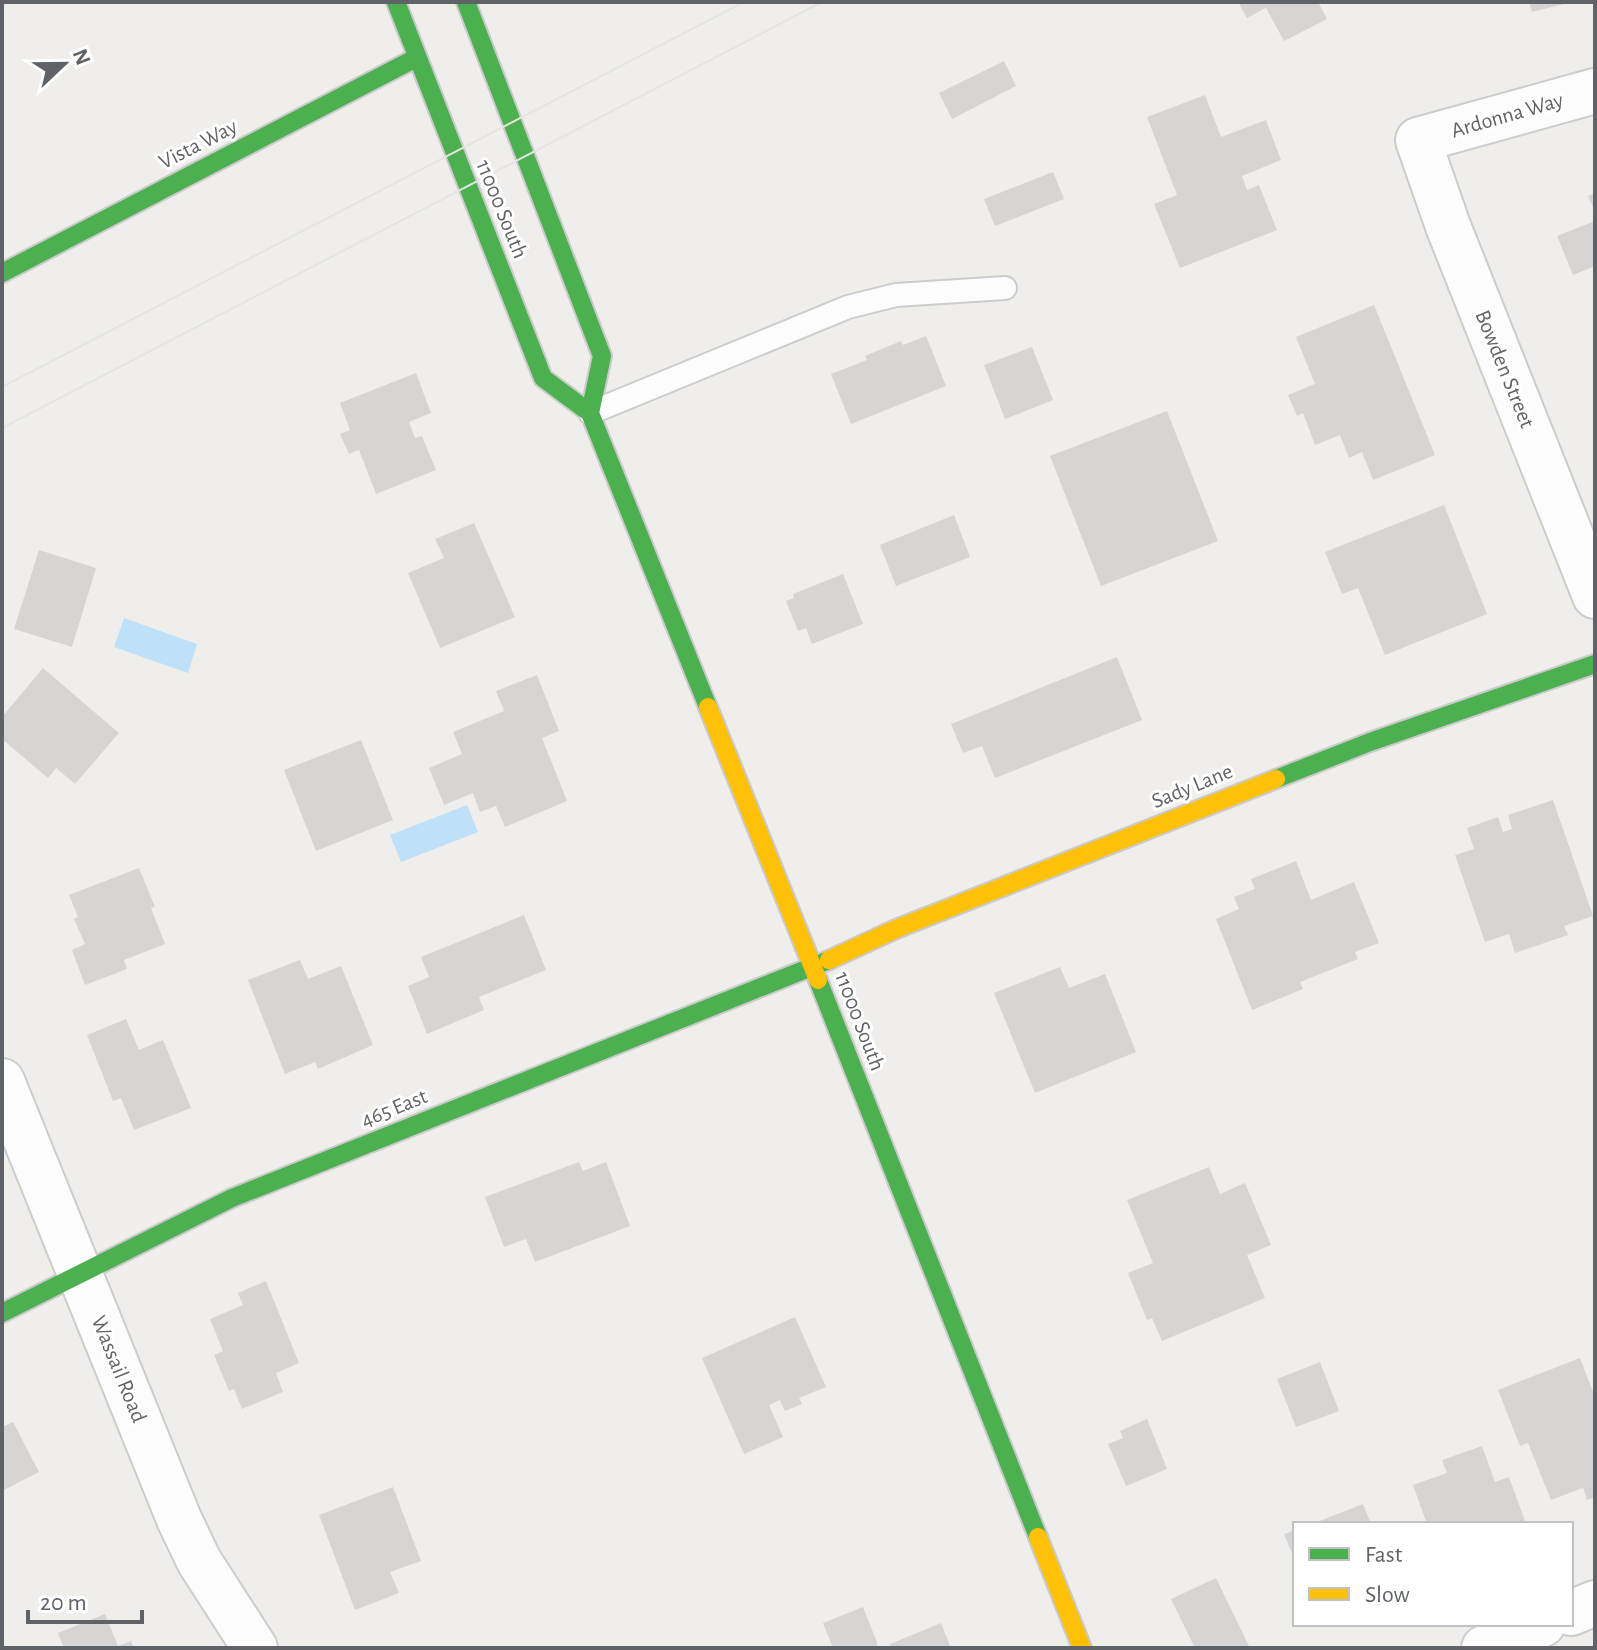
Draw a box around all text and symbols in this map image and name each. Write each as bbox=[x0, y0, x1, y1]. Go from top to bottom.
north arrow bbox=[24, 24, 104, 104]
text: N bbox=[69, 46, 95, 68]
street label: Ardonna Way bbox=[1448, 88, 1566, 142]
street label: Vista Way bbox=[155, 115, 241, 173]
street label: 11000 South bbox=[472, 157, 532, 261]
street label: Bowden Street bbox=[1471, 307, 1539, 431]
street label: Sady Lane bbox=[1148, 760, 1236, 812]
street label: 11000 South bbox=[831, 968, 889, 1074]
street label: 465 East bbox=[358, 1085, 430, 1131]
street label: Wassail Road bbox=[88, 1312, 150, 1426]
legend bbox=[1293, 1522, 1573, 1626]
text: Fast bbox=[1365, 1543, 1403, 1567]
scale bar bbox=[28, 1574, 142, 1624]
text: Slow bbox=[1365, 1583, 1410, 1607]
text: 20 m bbox=[40, 1591, 87, 1615]

